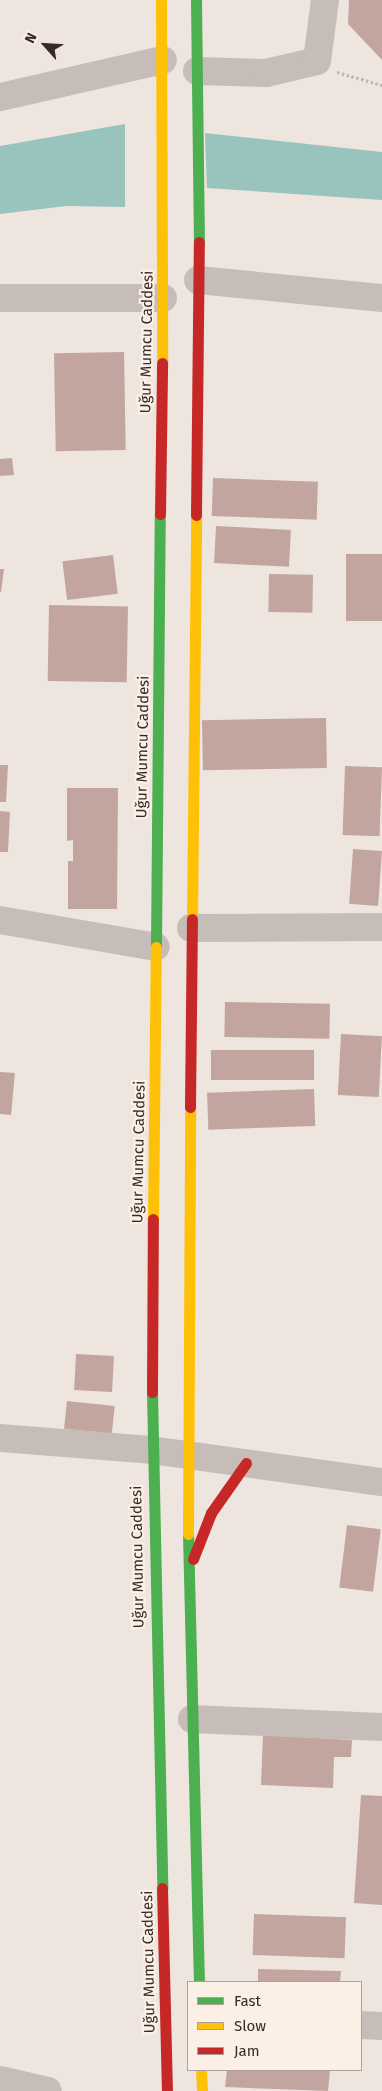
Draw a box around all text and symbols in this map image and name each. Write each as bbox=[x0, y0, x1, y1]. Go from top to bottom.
north arrow bbox=[20, 20, 70, 70]
text: N bbox=[21, 30, 41, 46]
street label: Uğur Mumcu Caddesi bbox=[137, 270, 157, 414]
street label: Uğur Mumcu Caddesi bbox=[133, 675, 153, 819]
street label: Uğur Mumcu Caddesi bbox=[129, 1080, 149, 1224]
street label: Uğur Mumcu Caddesi bbox=[128, 1485, 148, 1629]
street label: Uğur Mumcu Caddesi bbox=[139, 1890, 159, 2034]
legend bbox=[187, 1981, 362, 2071]
text: Fast bbox=[234, 1992, 261, 2010]
text: Slow bbox=[234, 2017, 266, 2035]
text: Jam bbox=[234, 2042, 260, 2060]

